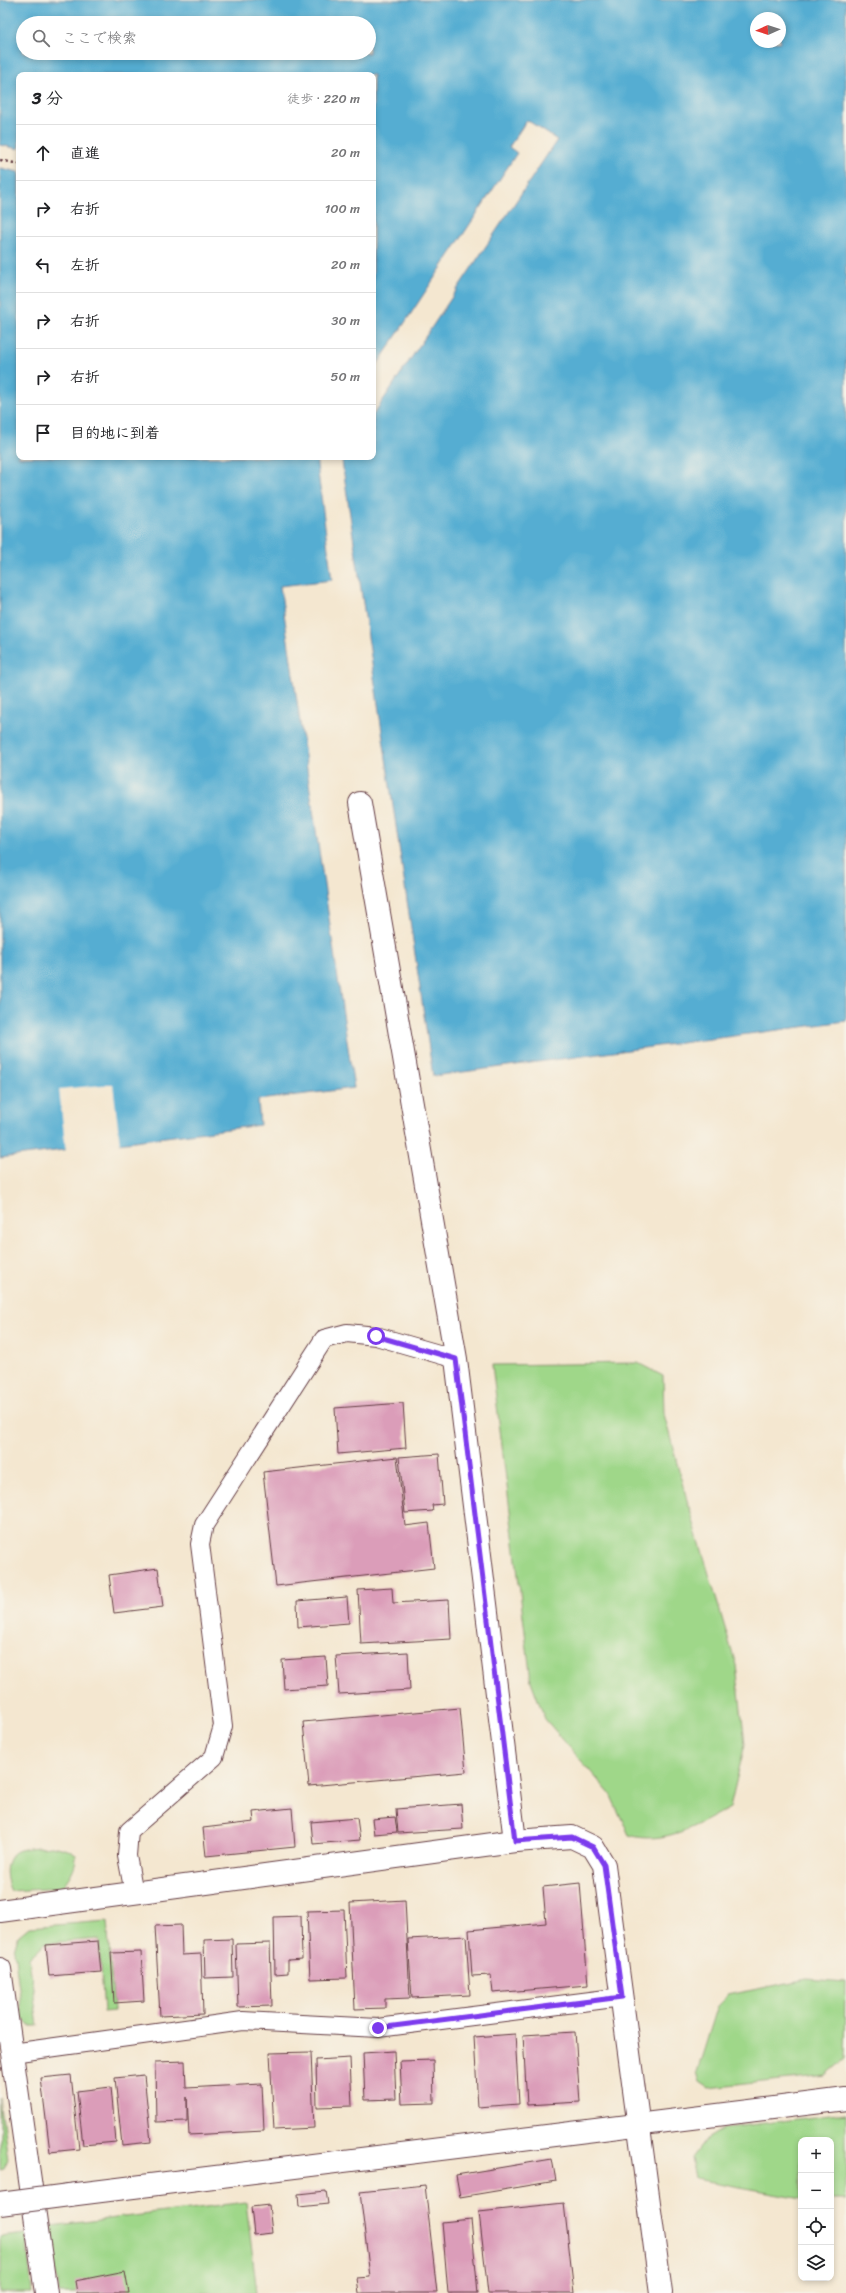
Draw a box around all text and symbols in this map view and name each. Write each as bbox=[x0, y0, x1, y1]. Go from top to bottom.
north arrow bbox=[750, 12, 786, 48]
search box bbox=[16, 16, 376, 60]
text: ここで検索 bbox=[62, 25, 137, 51]
icon: search bbox=[30, 27, 52, 49]
text: 3 分 bbox=[32, 83, 63, 113]
text: 徒歩 · 220 m bbox=[287, 87, 360, 110]
text: 直進 bbox=[70, 140, 100, 166]
text: 20 m bbox=[331, 141, 360, 164]
icon: ahead bbox=[32, 142, 54, 164]
text: 右折 bbox=[70, 196, 100, 222]
text: 100 m bbox=[325, 197, 360, 220]
icon: right bbox=[32, 198, 54, 220]
text: 左折 bbox=[70, 252, 100, 278]
text: 20 m bbox=[331, 253, 360, 276]
icon: left bbox=[32, 254, 54, 276]
text: 右折 bbox=[70, 308, 100, 334]
text: 30 m bbox=[331, 309, 360, 332]
icon: right bbox=[32, 310, 54, 332]
text: 右折 bbox=[70, 364, 100, 390]
text: 50 m bbox=[330, 365, 360, 388]
icon: right bbox=[32, 366, 54, 388]
text: 目的地に到着 bbox=[70, 420, 160, 446]
icon: arrive bbox=[32, 422, 54, 444]
route start bbox=[367, 1327, 385, 1345]
route end bbox=[369, 2019, 387, 2037]
map controls bbox=[798, 2137, 834, 2281]
button: + bbox=[798, 2137, 834, 2173]
button: − bbox=[798, 2173, 834, 2209]
button: locate bbox=[798, 2209, 834, 2245]
button: layers bbox=[798, 2245, 834, 2281]

